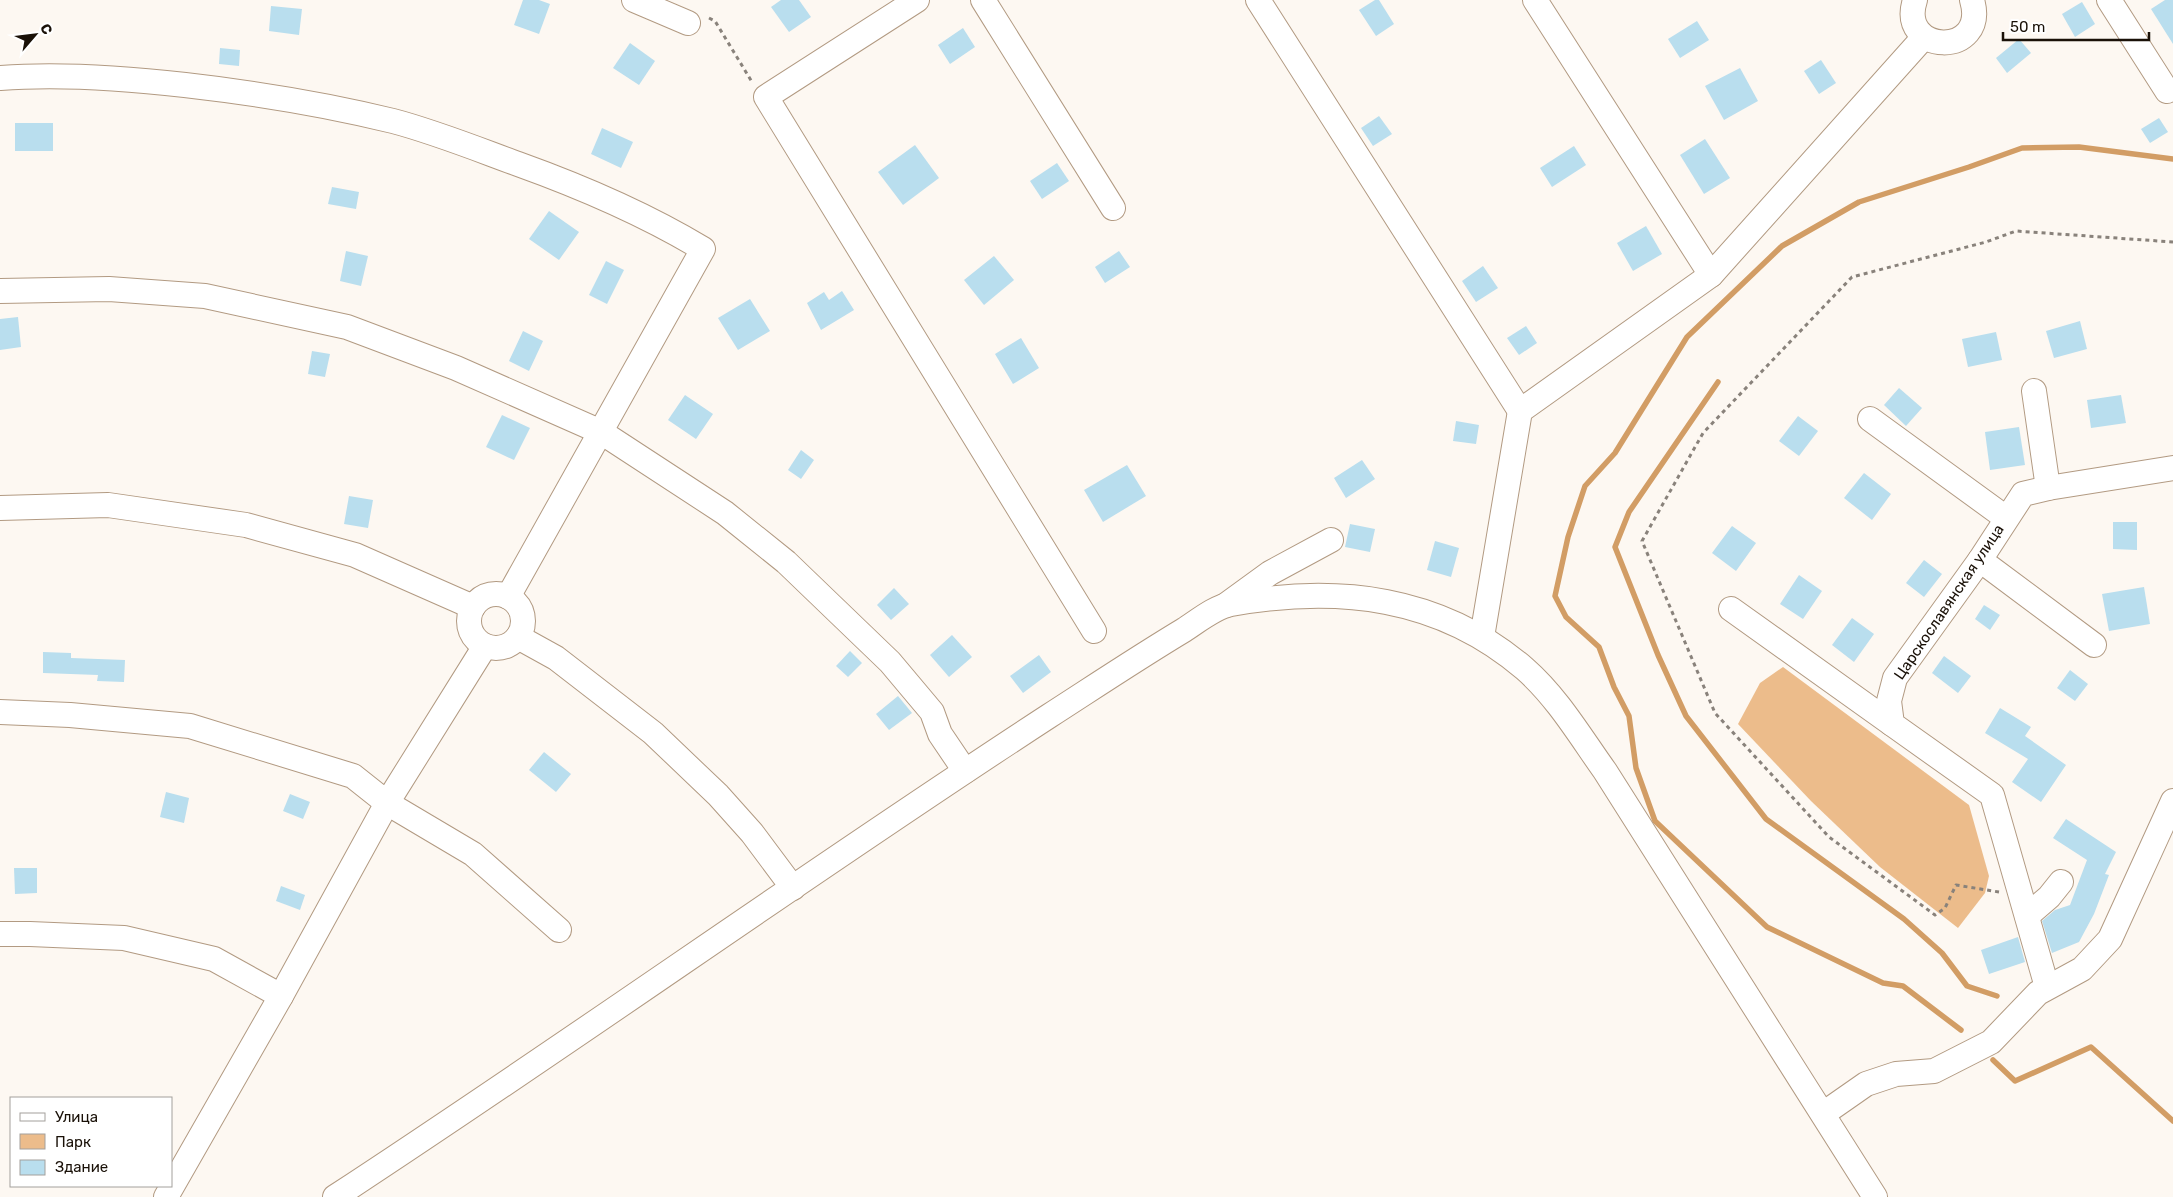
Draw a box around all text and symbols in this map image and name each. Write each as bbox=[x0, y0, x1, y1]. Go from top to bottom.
north arrow bbox=[10, 10, 60, 60]
scale bar bbox=[2003, 10, 2149, 42]
text: 50 m bbox=[2010, 18, 2045, 36]
text: С bbox=[36, 21, 56, 38]
street label: Царскославянская улица bbox=[1890, 521, 2008, 683]
legend bbox=[10, 1097, 172, 1187]
text: Улица bbox=[55, 1108, 98, 1126]
text: Парк bbox=[55, 1133, 91, 1151]
text: Здание bbox=[55, 1158, 108, 1176]

